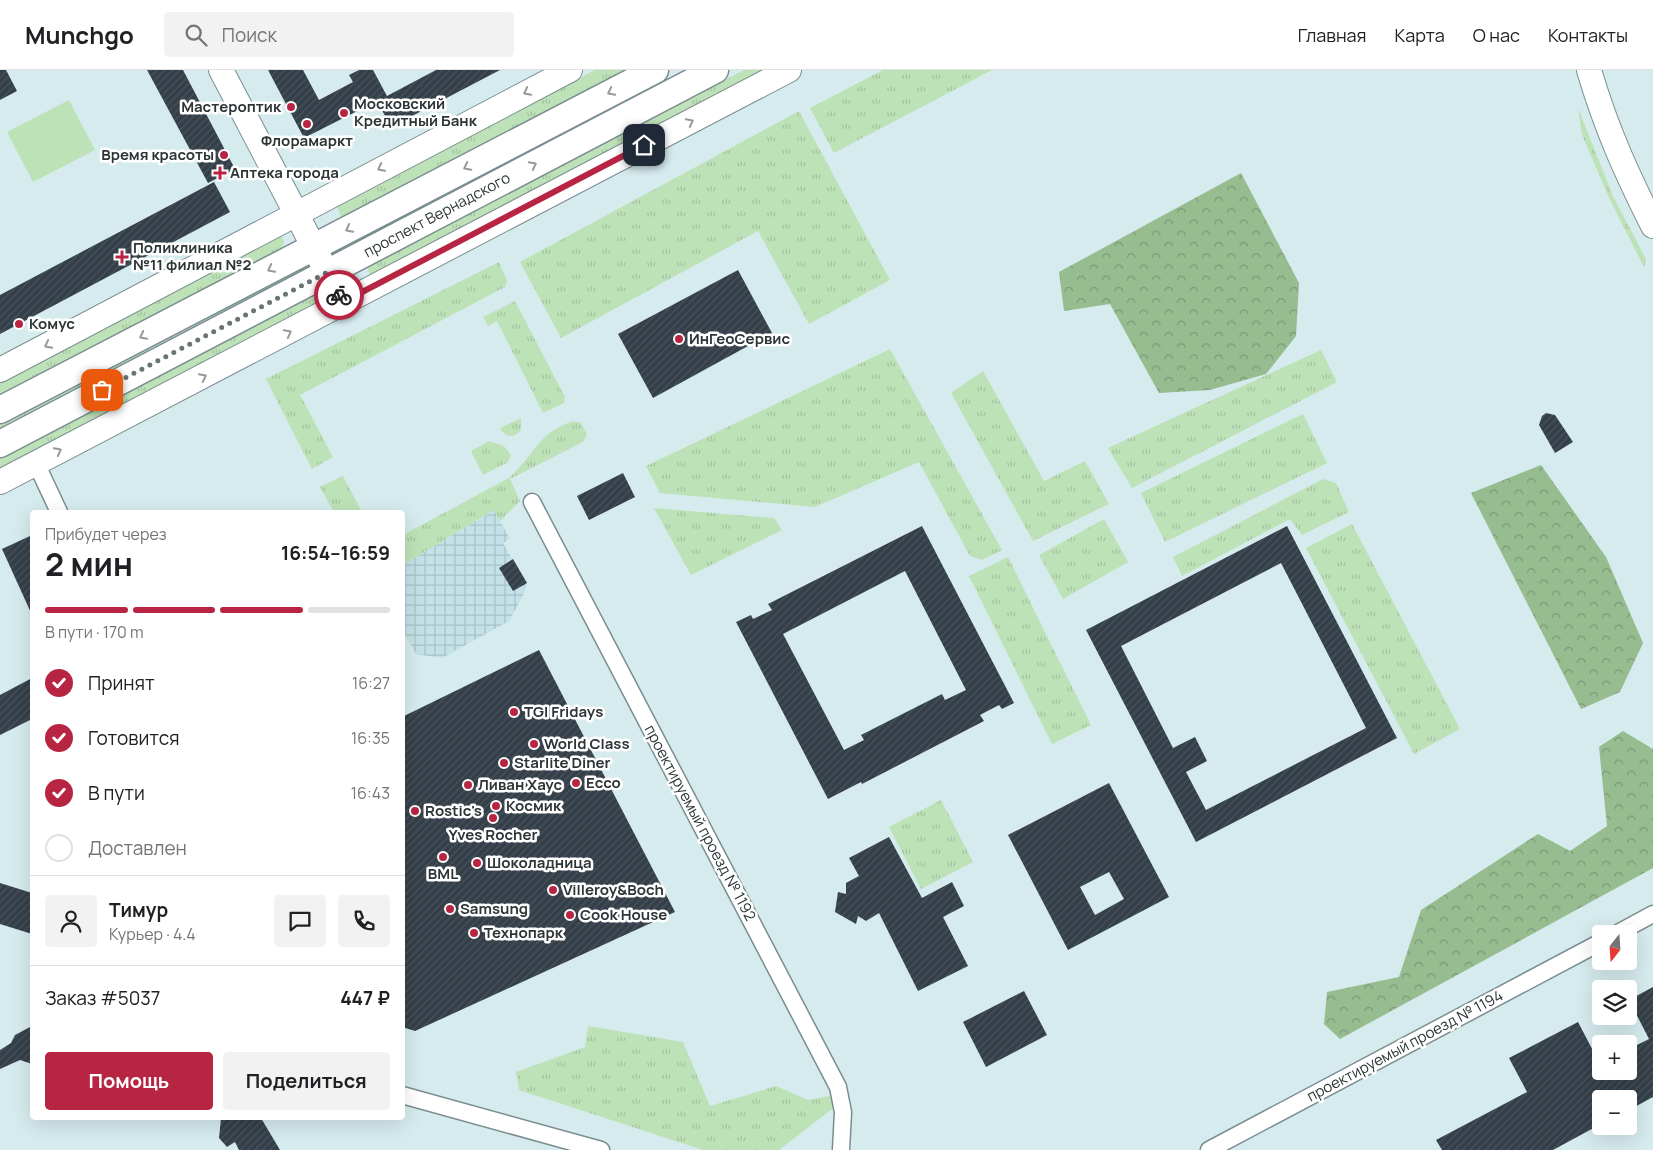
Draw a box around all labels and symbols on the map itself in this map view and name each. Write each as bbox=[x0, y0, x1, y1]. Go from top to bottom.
one-way arrow bbox=[523, 86, 532, 96]
one-way arrow bbox=[608, 86, 617, 96]
place label: Московский Кредитный Банк bbox=[354, 93, 478, 131]
place label: Мастероптик bbox=[181, 96, 282, 117]
marker: Мастероптик bbox=[285, 101, 297, 113]
marker: Московский Кредитный Банк bbox=[338, 107, 350, 119]
marker: Флорамаркт bbox=[301, 118, 313, 130]
one-way arrow bbox=[684, 118, 693, 128]
pin bbox=[623, 124, 665, 166]
place label: Флорамаркт bbox=[261, 130, 353, 151]
place label: Время красоты bbox=[101, 144, 214, 165]
marker: Время красоты bbox=[218, 149, 230, 161]
one-way arrow bbox=[463, 161, 472, 171]
one-way arrow bbox=[528, 161, 537, 171]
place label: Аптека города bbox=[230, 162, 339, 183]
one-way arrow bbox=[378, 162, 387, 172]
marker: Аптека города bbox=[214, 167, 226, 179]
street label: проспект Вернадского bbox=[360, 167, 514, 262]
one-way arrow bbox=[345, 223, 354, 233]
place label: Поликлиника №11 филиал №2 bbox=[133, 237, 251, 275]
marker: Поликлиника №11 филиал №2 bbox=[115, 250, 129, 264]
one-way arrow bbox=[267, 263, 276, 273]
courier bbox=[314, 270, 364, 320]
place label: Комус bbox=[29, 313, 75, 334]
marker: Комус bbox=[13, 318, 25, 330]
place label: ИнГеоСервис bbox=[689, 328, 790, 349]
one-way arrow bbox=[282, 329, 291, 339]
one-way arrow bbox=[139, 330, 148, 340]
marker: ИнГеоСервис bbox=[673, 333, 685, 345]
one-way arrow bbox=[45, 339, 54, 349]
pin bbox=[81, 369, 123, 411]
one-way arrow bbox=[198, 373, 207, 383]
one-way arrow bbox=[53, 447, 62, 457]
place label: TGI Fridays bbox=[524, 701, 603, 722]
marker: TGI Fridays bbox=[508, 706, 520, 718]
street label: проектируемый проезд № 1192 bbox=[640, 721, 761, 924]
place label: World Class bbox=[544, 733, 630, 754]
marker: World Class bbox=[528, 738, 540, 750]
place label: Starlite Diner bbox=[514, 752, 611, 773]
marker: Starlite Diner bbox=[498, 757, 510, 769]
place label: Ecco bbox=[586, 772, 621, 793]
place label: Ливан Хаус bbox=[478, 774, 562, 795]
marker: Ecco bbox=[570, 777, 582, 789]
marker: Ливан Хаус bbox=[462, 779, 474, 791]
place label: Космик bbox=[506, 795, 562, 816]
place label: Rostic's bbox=[425, 800, 482, 821]
marker: Космик bbox=[490, 800, 502, 812]
marker: Rostic's bbox=[409, 805, 421, 817]
marker: Yves Rocher bbox=[487, 812, 499, 824]
place label: Yves Rocher bbox=[449, 824, 538, 845]
marker: BML bbox=[437, 851, 449, 863]
place label: Шоколадница bbox=[487, 852, 592, 873]
marker: Шоколадница bbox=[471, 857, 483, 869]
place label: BML bbox=[428, 863, 458, 884]
place label: Villeroy&Boch bbox=[563, 879, 664, 900]
marker: Villeroy&Boch bbox=[547, 884, 559, 896]
place label: Samsung bbox=[460, 898, 528, 919]
marker: Samsung bbox=[444, 903, 456, 915]
place label: Cook House bbox=[580, 904, 667, 925]
marker: Cook House bbox=[564, 909, 576, 921]
place label: Технопарк bbox=[484, 922, 564, 943]
north arrow bbox=[1592, 925, 1638, 970]
marker: Технопарк bbox=[468, 927, 480, 939]
street label: проектируемый проезд № 1194 bbox=[1303, 985, 1507, 1106]

